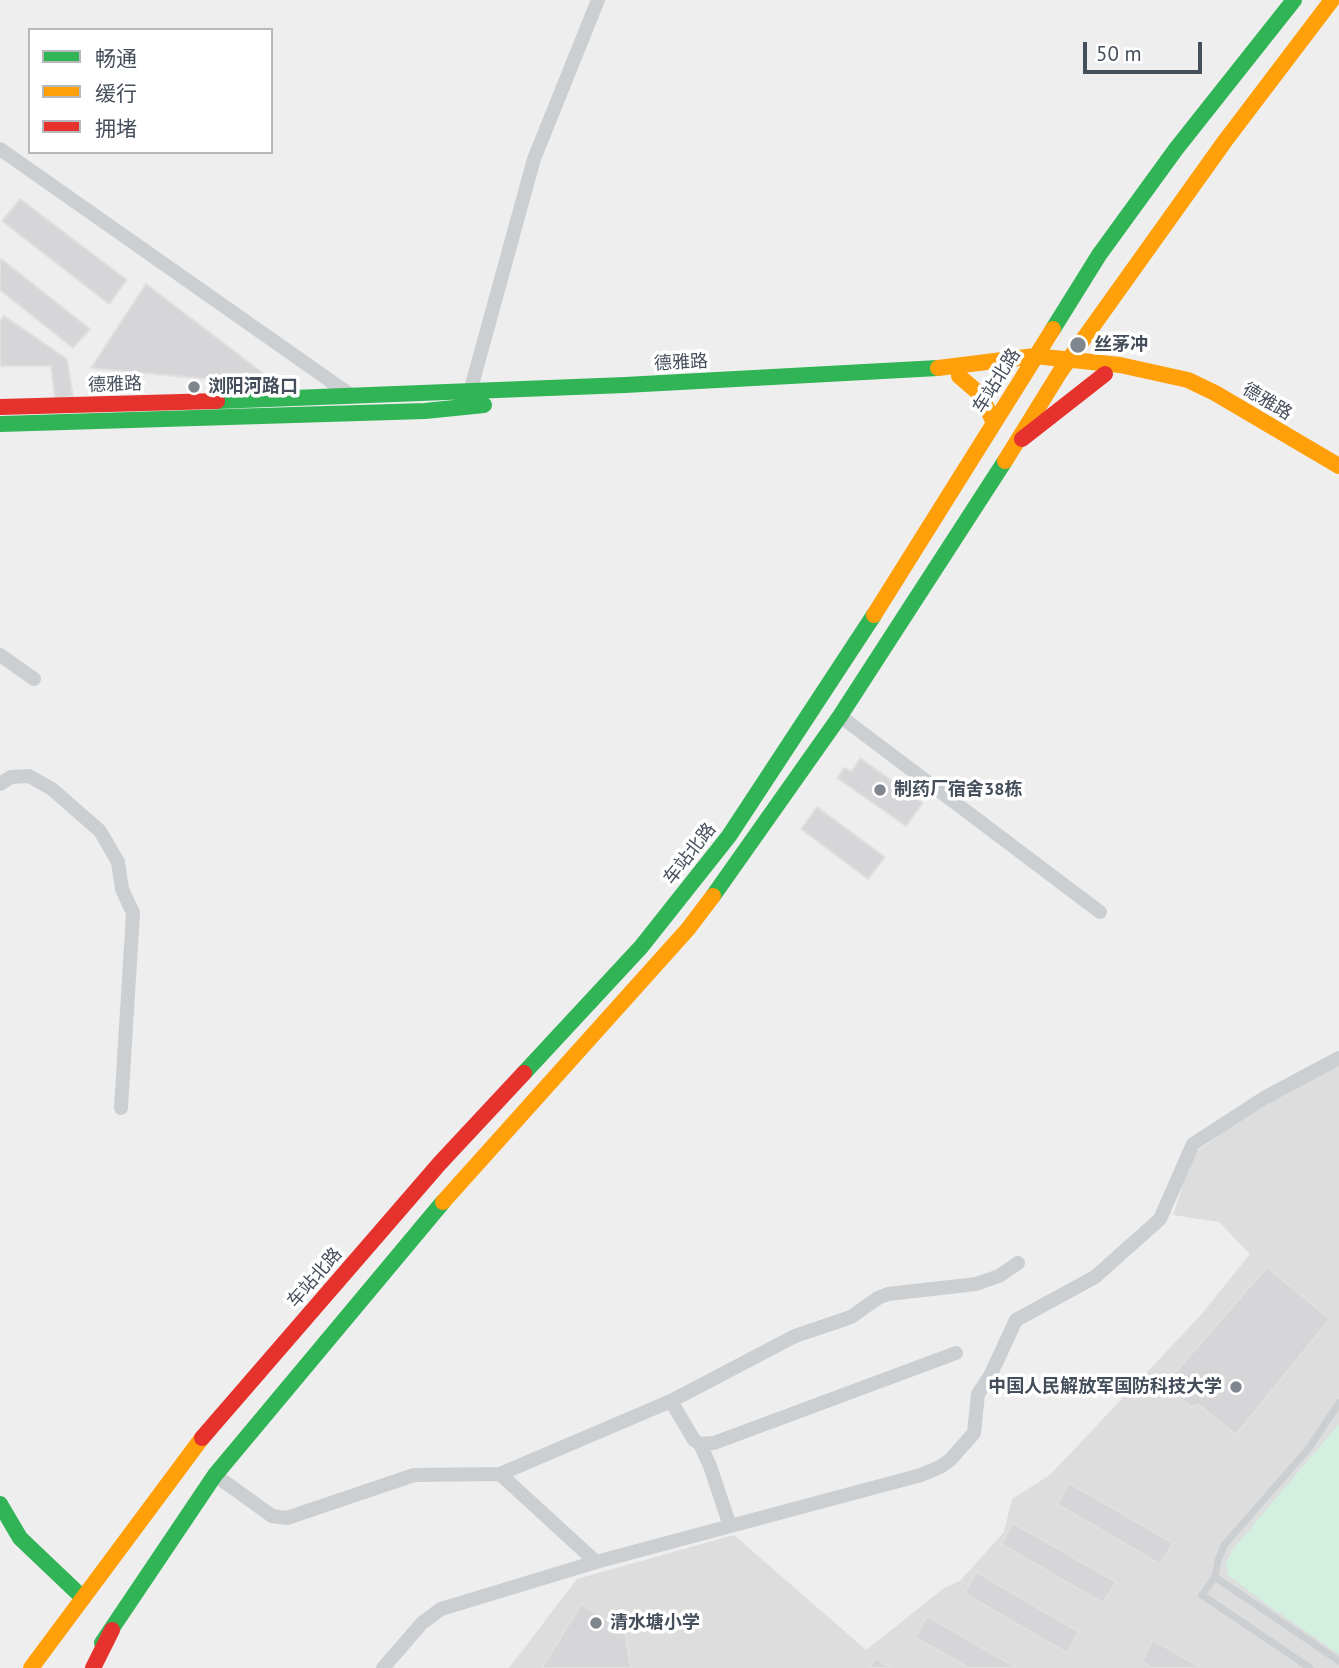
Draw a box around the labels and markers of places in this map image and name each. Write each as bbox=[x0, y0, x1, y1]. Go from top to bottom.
place label: 丝茅冲 bbox=[1094, 334, 1148, 356]
marker: 丝茅冲 bbox=[1068, 335, 1088, 355]
place label: 浏阳河路口 bbox=[208, 376, 298, 398]
marker: 浏阳河路口 bbox=[186, 379, 202, 395]
place label: 制药厂宿舍38栋 bbox=[894, 779, 1022, 801]
marker: 制药厂宿舍38栋 bbox=[872, 782, 888, 798]
place label: 中国人民解放军国防科技大学 bbox=[988, 1376, 1222, 1398]
marker: 中国人民解放军国防科技大学 bbox=[1228, 1379, 1244, 1395]
place label: 清水塘小学 bbox=[610, 1612, 700, 1634]
marker: 清水塘小学 bbox=[588, 1615, 604, 1631]

